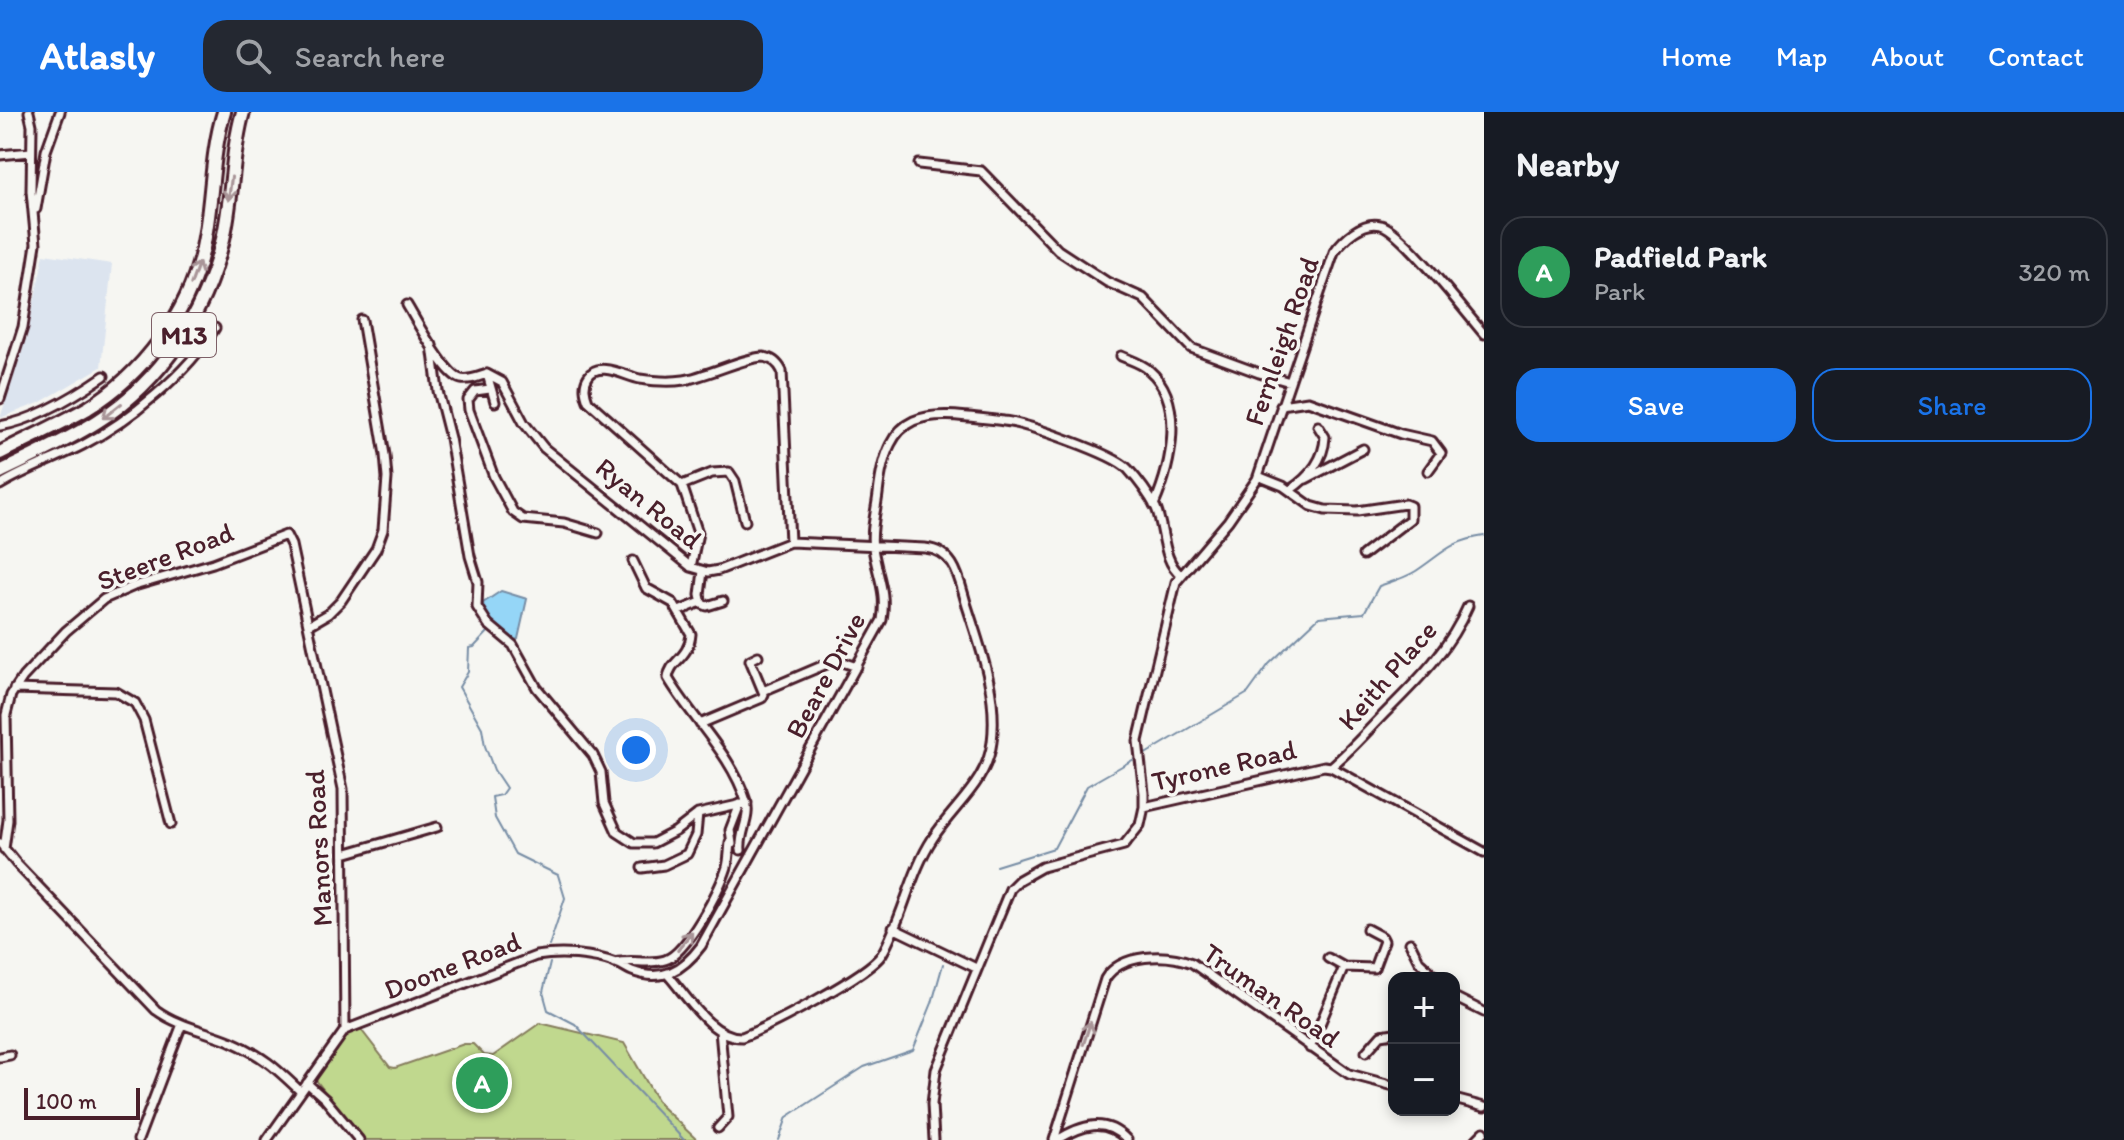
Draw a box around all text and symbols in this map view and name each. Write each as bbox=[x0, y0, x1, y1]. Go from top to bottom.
search box bbox=[203, 20, 763, 92]
text: Atlasly bbox=[40, 33, 155, 79]
icon: search bbox=[231, 34, 275, 78]
text: Search here bbox=[295, 38, 445, 75]
text: Home bbox=[1661, 39, 1732, 73]
text: Map bbox=[1776, 39, 1827, 73]
text: About bbox=[1871, 39, 1944, 73]
text: Contact bbox=[1988, 39, 2084, 73]
text: Nearby bbox=[1516, 144, 1619, 185]
one-way arrow bbox=[222, 175, 237, 202]
text: Padfield Park bbox=[1594, 238, 1767, 275]
street label: Fernleigh Road bbox=[1236, 252, 1326, 430]
text: A bbox=[1536, 256, 1552, 288]
text: 320 m bbox=[2018, 256, 2090, 288]
one-way arrow bbox=[189, 261, 203, 286]
text: Park bbox=[1594, 275, 1645, 307]
road number: M13 bbox=[152, 313, 216, 357]
button: Save bbox=[1516, 368, 1796, 442]
button: Share bbox=[1812, 368, 2092, 442]
one-way arrow bbox=[102, 403, 123, 420]
street label: Ryan Road bbox=[589, 450, 709, 556]
street label: Steere Road bbox=[92, 514, 238, 598]
street label: Beare Drive bbox=[778, 606, 872, 744]
street label: Keith Place bbox=[1330, 613, 1444, 737]
your location bbox=[616, 730, 656, 770]
street label: Tyrone Road bbox=[1148, 732, 1300, 798]
street label: Manors Road bbox=[297, 768, 339, 927]
street label: Doone Road bbox=[379, 923, 525, 1007]
one-way arrow bbox=[676, 931, 693, 953]
street label: Truman Road bbox=[1197, 935, 1348, 1055]
map controls bbox=[1388, 972, 1460, 1116]
button: + bbox=[1388, 972, 1460, 1044]
one-way arrow bbox=[1080, 1020, 1095, 1046]
button: − bbox=[1388, 1044, 1460, 1116]
pin: A bbox=[456, 1053, 508, 1113]
scale bar bbox=[24, 1084, 140, 1120]
text: 100 m bbox=[36, 1088, 97, 1115]

